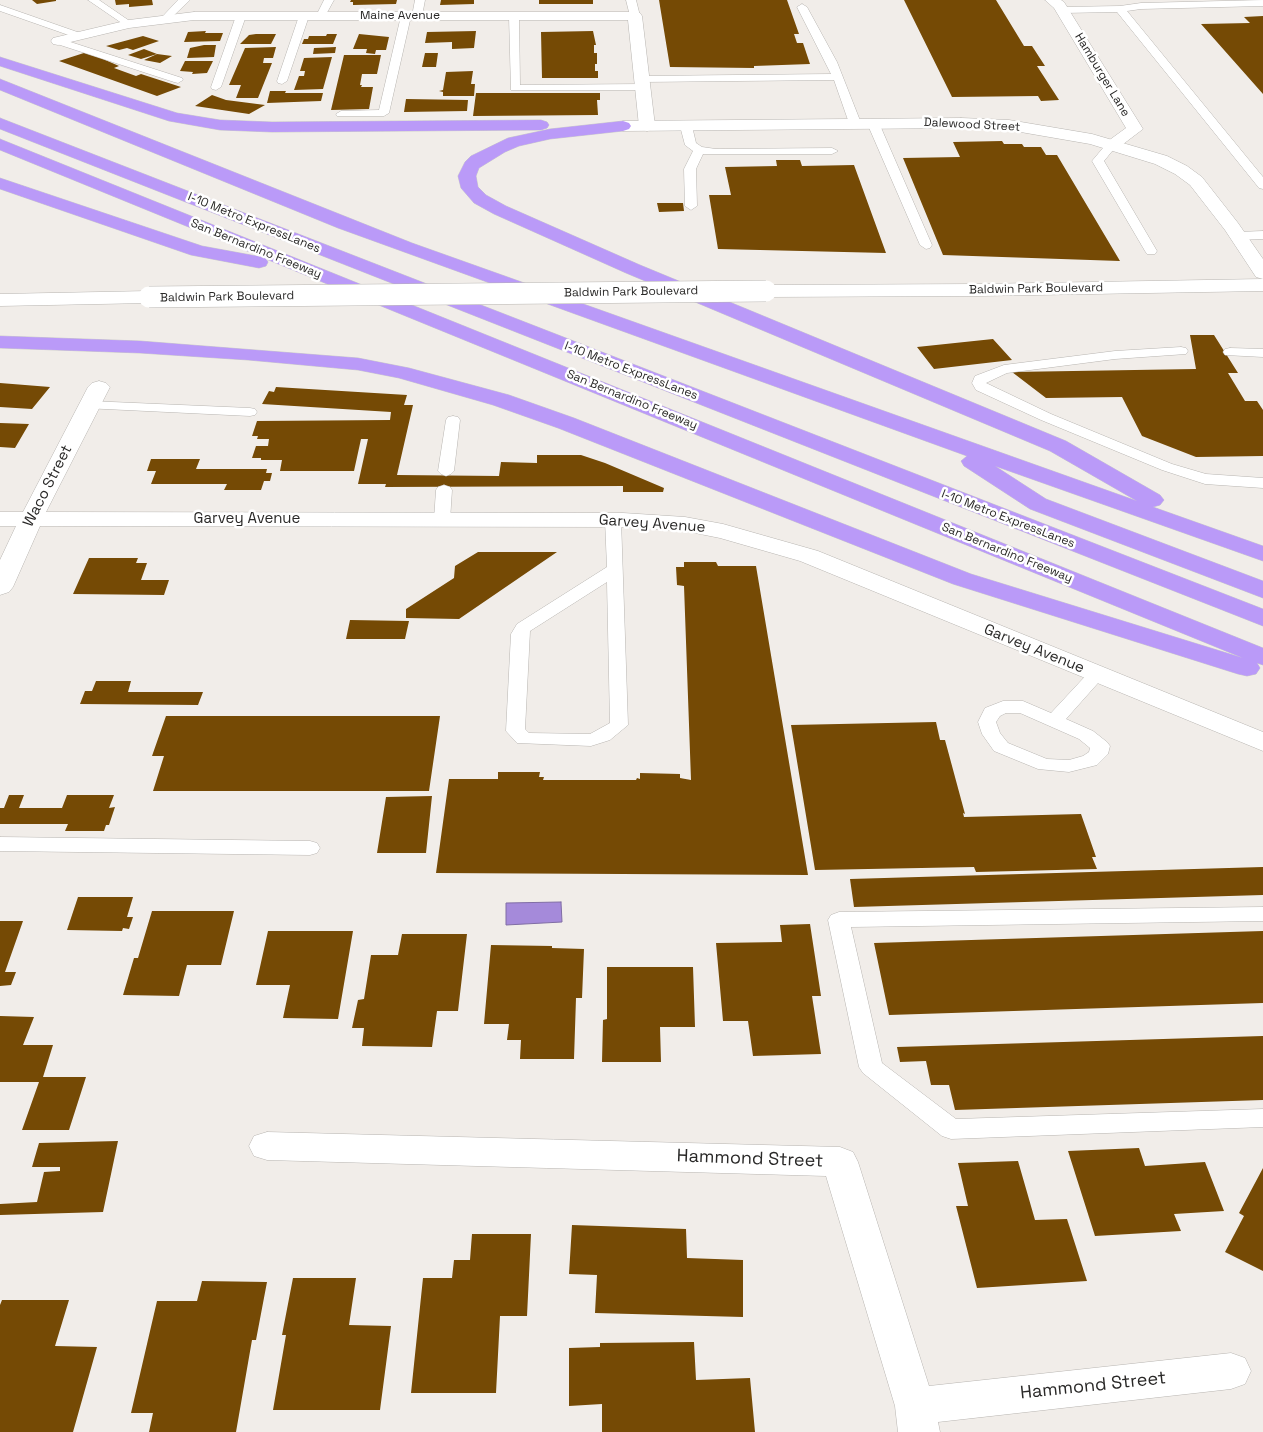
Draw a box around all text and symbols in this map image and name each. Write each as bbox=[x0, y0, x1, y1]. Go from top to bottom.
street label: Maine Avenue bbox=[360, 9, 440, 23]
street label: Hamburger Lane bbox=[1071, 31, 1133, 119]
street label: Dalewood Street bbox=[923, 115, 1021, 135]
street label: I-10 Metro ExpressLanes bbox=[186, 190, 322, 256]
street label: San Bernardino Freeway bbox=[188, 216, 324, 282]
street label: Baldwin Park Boulevard bbox=[969, 281, 1103, 297]
street label: Baldwin Park Boulevard bbox=[564, 284, 698, 300]
street label: Baldwin Park Boulevard bbox=[160, 289, 294, 305]
street label: I-10 Metro ExpressLanes bbox=[562, 339, 700, 403]
street label: San Bernardino Freeway bbox=[564, 367, 700, 433]
street label: Waco Street bbox=[20, 442, 76, 530]
street label: I-10 Metro ExpressLanes bbox=[939, 487, 1077, 551]
street label: Garvey Avenue bbox=[194, 510, 300, 528]
street label: Garvey Avenue bbox=[598, 511, 706, 537]
street label: San Bernardino Freeway bbox=[939, 520, 1075, 586]
street label: Garvey Avenue bbox=[981, 621, 1087, 677]
street label: Hammond Street bbox=[676, 1146, 824, 1172]
street label: Hammond Street bbox=[1019, 1368, 1167, 1404]

